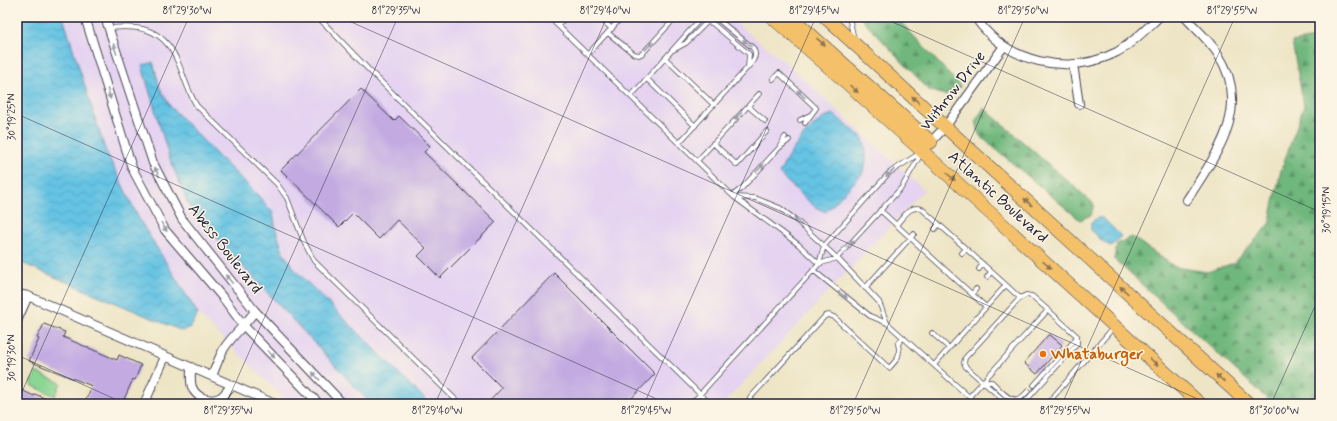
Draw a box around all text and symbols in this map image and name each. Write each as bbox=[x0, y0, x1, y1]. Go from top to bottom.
text: 81°29'30"W bbox=[162, 4, 212, 18]
text: 81°29'35"W bbox=[372, 4, 420, 18]
text: 81°29'40"W bbox=[580, 4, 630, 18]
text: 81°29'45"W bbox=[789, 4, 839, 18]
text: 81°29'50"W bbox=[998, 4, 1048, 18]
text: 81°29'55"W bbox=[1207, 4, 1257, 18]
one-way arrow bbox=[741, 38, 752, 47]
one-way arrow bbox=[815, 38, 826, 47]
one-way arrow bbox=[645, 41, 654, 51]
one-way arrow bbox=[112, 42, 118, 54]
street label: Withrow Drive bbox=[915, 47, 991, 135]
one-way arrow bbox=[849, 85, 860, 94]
one-way arrow bbox=[106, 89, 112, 101]
one-way arrow bbox=[796, 89, 806, 99]
text: 30°19'25"N bbox=[5, 93, 19, 140]
one-way arrow bbox=[911, 96, 921, 105]
one-way arrow bbox=[734, 111, 743, 121]
street label: Atlantic Boulevard bbox=[943, 146, 1053, 248]
one-way arrow bbox=[756, 163, 765, 173]
one-way arrow bbox=[154, 166, 160, 177]
one-way arrow bbox=[885, 169, 896, 178]
one-way arrow bbox=[946, 173, 956, 182]
text: 30°19'15"N bbox=[1320, 187, 1334, 233]
one-way arrow bbox=[1023, 198, 1033, 207]
street label: Abess Boulevard bbox=[183, 199, 267, 299]
one-way arrow bbox=[793, 218, 803, 227]
one-way arrow bbox=[160, 221, 167, 233]
one-way arrow bbox=[846, 238, 855, 249]
one-way arrow bbox=[1042, 260, 1052, 270]
one-way arrow bbox=[225, 273, 234, 284]
one-way arrow bbox=[1119, 285, 1129, 295]
one-way arrow bbox=[838, 291, 849, 299]
text: 30°19'30"N bbox=[5, 334, 19, 381]
place label: Whataburger bbox=[1050, 344, 1144, 367]
one-way arrow bbox=[266, 349, 276, 359]
marker: Whataburger bbox=[1038, 349, 1048, 359]
one-way arrow bbox=[1149, 357, 1159, 367]
one-way arrow bbox=[311, 371, 321, 381]
one-way arrow bbox=[1215, 373, 1225, 382]
text: 81°29'35"W bbox=[204, 404, 252, 418]
text: 81°29'40"W bbox=[412, 404, 462, 418]
text: 81°29'45"W bbox=[621, 404, 671, 418]
text: 81°29'50"W bbox=[830, 404, 880, 418]
text: 81°29'55"W bbox=[1040, 404, 1090, 418]
text: 81°30'00"W bbox=[1249, 404, 1299, 418]

